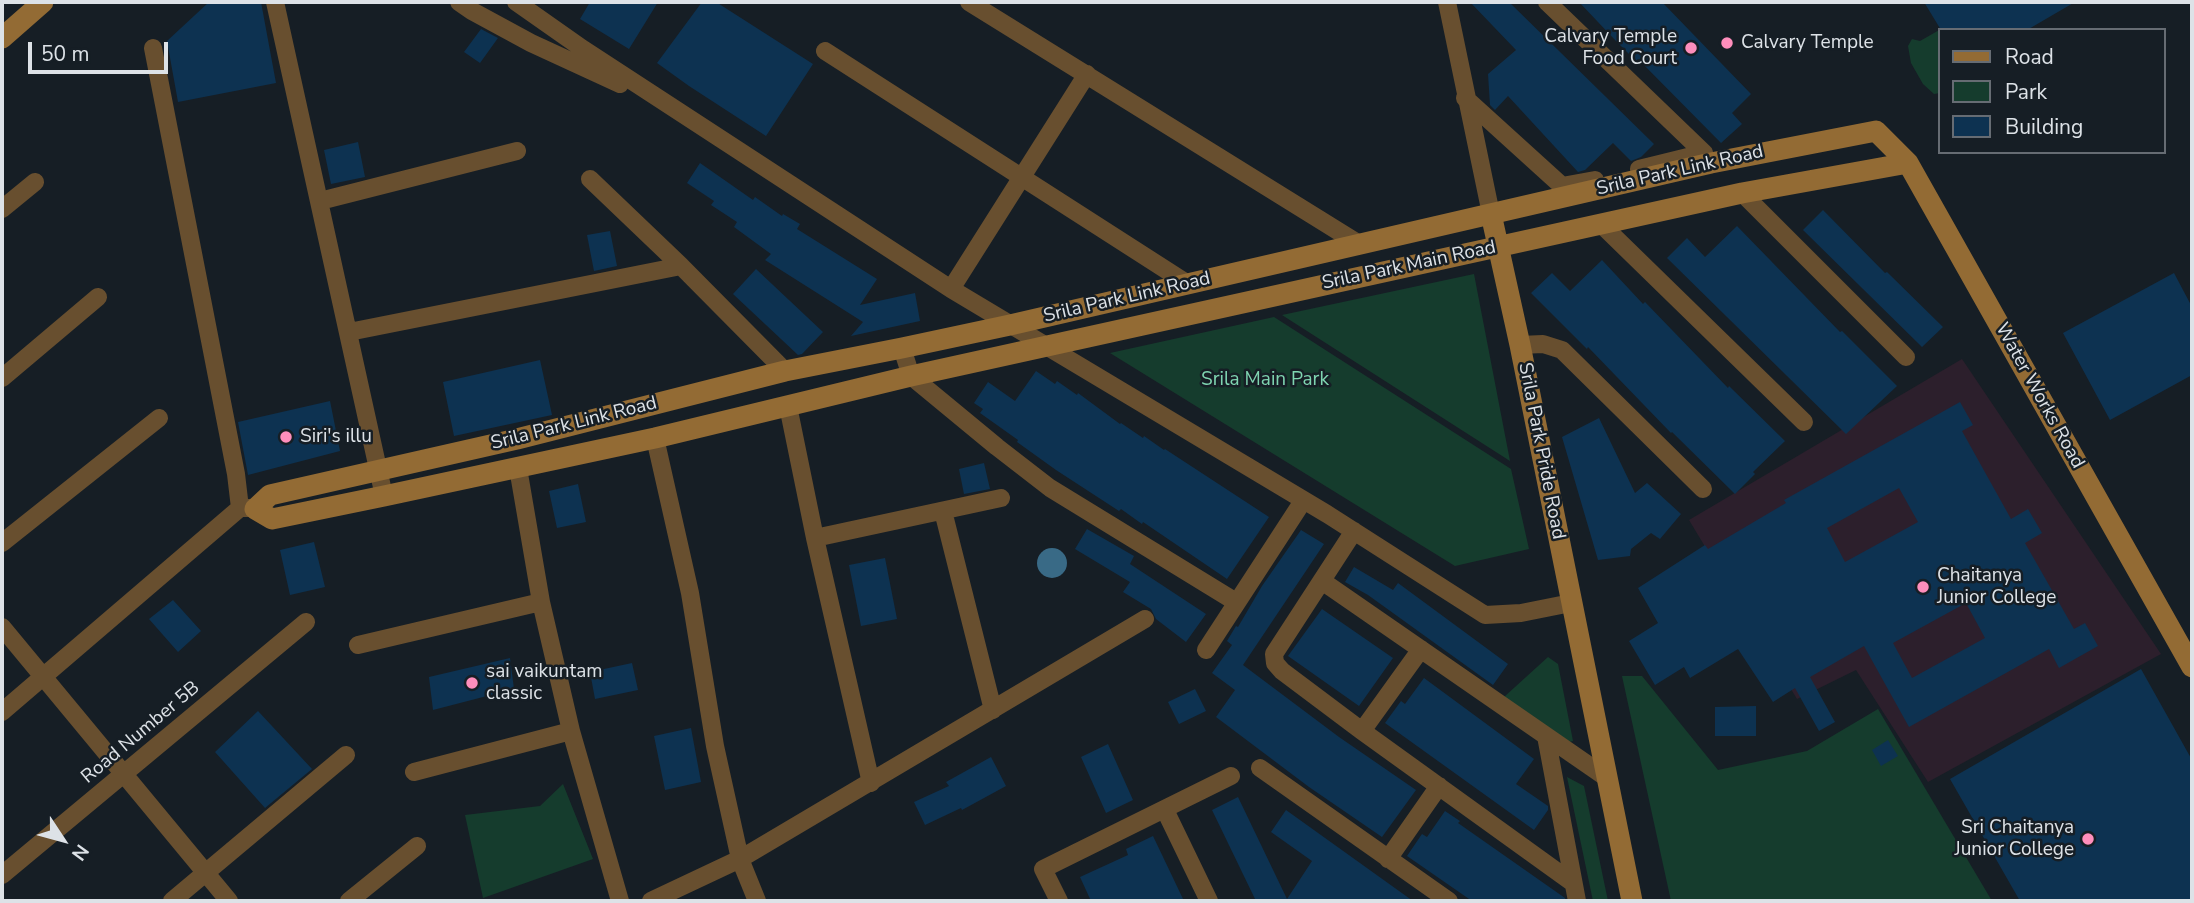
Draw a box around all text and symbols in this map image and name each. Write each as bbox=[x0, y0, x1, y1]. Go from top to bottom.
place label: Calvary Temple Food Court bbox=[1544, 26, 1677, 70]
scale bar bbox=[32, 28, 172, 72]
legend bbox=[1938, 28, 2166, 154]
place label: Calvary Temple bbox=[1741, 32, 1874, 54]
marker: Calvary Temple bbox=[1719, 35, 1735, 51]
text: 50 m bbox=[41, 40, 90, 68]
marker: Calvary Temple Food Court bbox=[1683, 40, 1699, 56]
text: Road bbox=[2005, 43, 2054, 71]
text: Park bbox=[2005, 78, 2047, 106]
text: Building bbox=[2005, 113, 2083, 141]
street label: Srila Park Link Road bbox=[1594, 141, 1766, 201]
street label: Srila Park Main Road bbox=[1320, 236, 1498, 296]
street label: Srila Park Link Road bbox=[1041, 268, 1213, 328]
street label: Water Works Road bbox=[1990, 319, 2088, 473]
street label: Srila Park Pride Road bbox=[1513, 361, 1569, 541]
park label: Srila Main Park bbox=[1201, 369, 1329, 391]
street label: Srila Park Link Road bbox=[489, 392, 659, 456]
place label: Siri's illu bbox=[300, 426, 372, 448]
marker: Siri's illu bbox=[278, 429, 294, 445]
place label: Chaitanya Junior College bbox=[1937, 565, 2056, 609]
marker: Chaitanya Junior College bbox=[1915, 579, 1931, 595]
place label: sai vaikuntam classic bbox=[486, 661, 603, 705]
marker: sai vaikuntam classic bbox=[464, 675, 480, 691]
street label: Road Number 5B bbox=[77, 677, 205, 789]
north arrow bbox=[28, 805, 98, 875]
place label: Sri Chaitanya Junior College bbox=[1955, 817, 2074, 861]
marker: Sri Chaitanya Junior College bbox=[2080, 831, 2096, 847]
text: N bbox=[65, 839, 95, 866]

